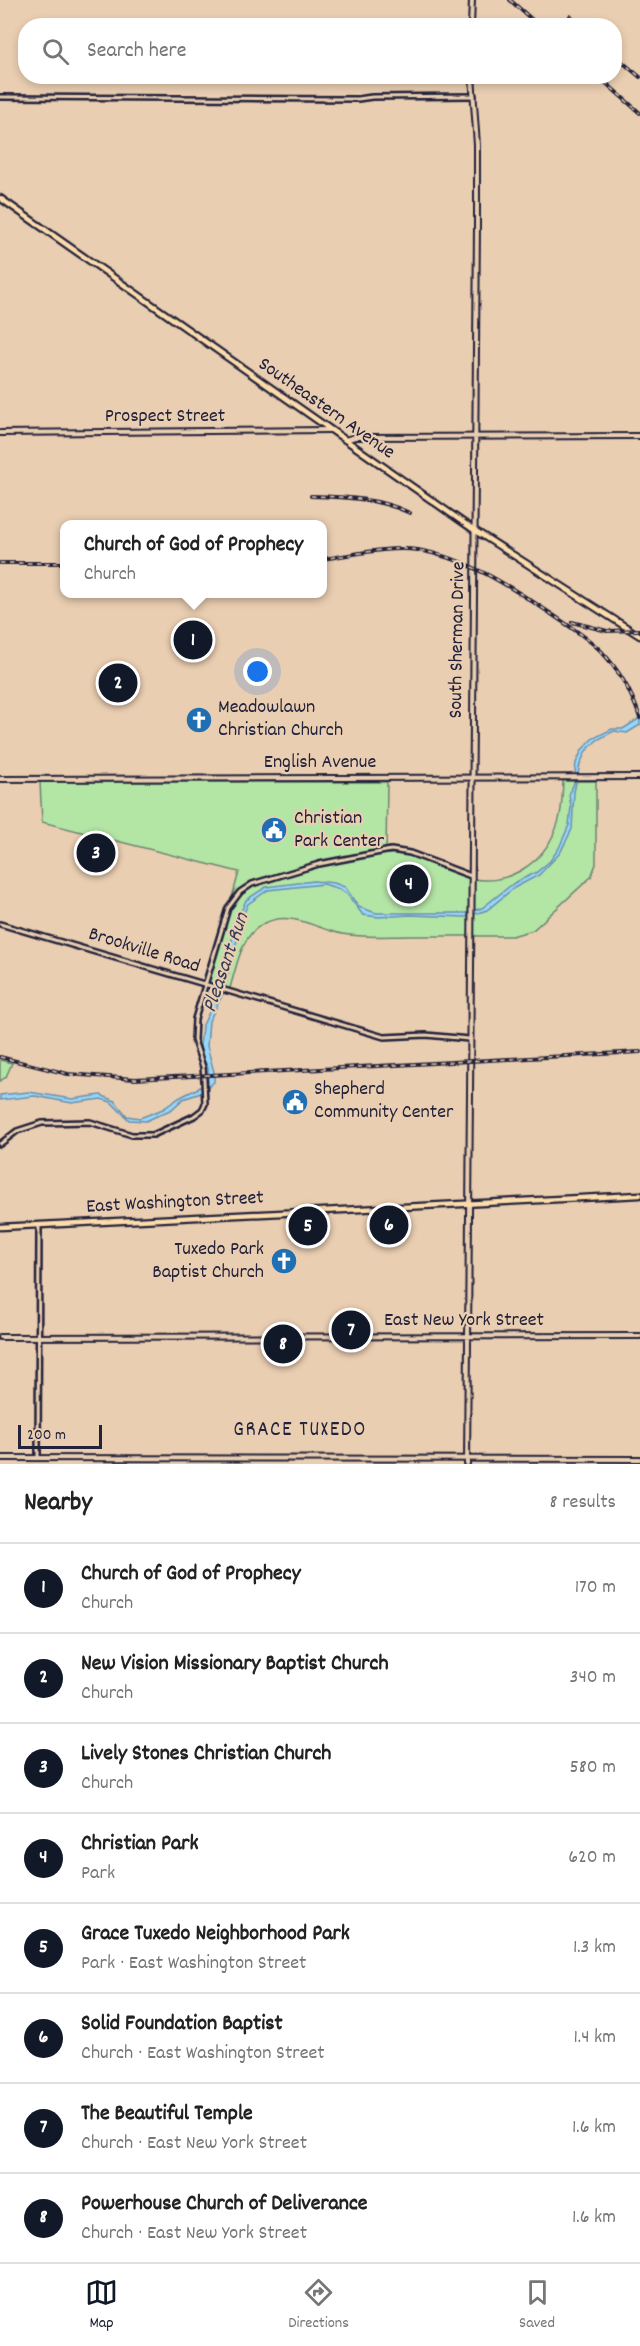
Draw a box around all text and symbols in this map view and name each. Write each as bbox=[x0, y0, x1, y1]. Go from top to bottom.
search box bbox=[18, 18, 622, 84]
icon: search bbox=[39, 35, 72, 68]
text: Search here bbox=[87, 36, 186, 67]
street label: Southeastern Avenue bbox=[252, 351, 400, 467]
street label: Prospect Street bbox=[105, 403, 225, 431]
popup bbox=[60, 520, 327, 598]
text: Church of God of Prophecy bbox=[84, 530, 303, 561]
text: Church bbox=[84, 561, 136, 589]
street label: South Sherman Drive bbox=[443, 561, 473, 719]
pin: 1 bbox=[174, 618, 212, 662]
your location bbox=[243, 657, 272, 686]
pin: 2 bbox=[98, 660, 138, 706]
place label: Meadowlawn Christian Church bbox=[218, 694, 343, 745]
church icon: Meadowlawn Christian Church bbox=[184, 705, 214, 735]
street label: English Avenue bbox=[264, 749, 376, 777]
place label: Christian Park Center bbox=[294, 805, 385, 856]
public building icon: Christian Park Center bbox=[259, 815, 289, 845]
pin: 3 bbox=[76, 830, 116, 876]
pin: 4 bbox=[390, 862, 428, 906]
water label: Pleasant Run bbox=[196, 908, 258, 1017]
street label: Brookville Road bbox=[85, 921, 203, 981]
place label: Shepherd Community Center bbox=[314, 1076, 454, 1127]
public building icon: Shepherd Community Center bbox=[280, 1087, 310, 1117]
street label: East Washington Street bbox=[86, 1184, 264, 1222]
pin: 6 bbox=[370, 1202, 408, 1248]
pin: 5 bbox=[288, 1204, 328, 1248]
place label: Tuxedo Park Baptist Church bbox=[152, 1236, 264, 1287]
church icon: Tuxedo Park Baptist Church bbox=[269, 1246, 299, 1276]
street label: East New York Street bbox=[384, 1307, 544, 1335]
pin: 7 bbox=[332, 1308, 370, 1352]
pin: 8 bbox=[264, 1322, 302, 1366]
district label: GRACE TUXEDO bbox=[233, 1416, 367, 1446]
scale bar bbox=[18, 1422, 102, 1450]
text: 200 m bbox=[27, 1424, 66, 1447]
text: Nearby bbox=[24, 1485, 92, 1522]
text: 8 results bbox=[550, 1489, 616, 1517]
text: Church of God of Prophecy bbox=[81, 1559, 301, 1590]
text: 1 bbox=[41, 1574, 46, 1602]
text: 170 m bbox=[575, 1574, 616, 1602]
text: Church bbox=[81, 1590, 133, 1618]
text: New Vision Missionary Baptist Church bbox=[81, 1649, 388, 1680]
text: 2 bbox=[39, 1664, 48, 1692]
text: 340 m bbox=[570, 1664, 616, 1692]
text: Church bbox=[81, 1680, 133, 1708]
text: Lively Stones Christian Church bbox=[81, 1739, 331, 1770]
text: 3 bbox=[39, 1754, 48, 1782]
text: 580 m bbox=[570, 1754, 616, 1782]
text: Church bbox=[81, 1770, 133, 1798]
text: Christian Park bbox=[81, 1829, 199, 1860]
text: 4 bbox=[39, 1844, 48, 1872]
text: 620 m bbox=[568, 1844, 616, 1872]
text: Park bbox=[81, 1860, 115, 1888]
text: Grace Tuxedo Neighborhood Park bbox=[81, 1919, 350, 1950]
text: 5 bbox=[39, 1934, 48, 1962]
text: 1.3 km bbox=[573, 1934, 616, 1962]
text: Park · East Washington Street bbox=[81, 1950, 306, 1978]
text: Solid Foundation Baptist bbox=[81, 2009, 283, 2040]
text: 6 bbox=[39, 2024, 48, 2052]
text: 1.4 km bbox=[573, 2024, 616, 2052]
text: Church · East Washington Street bbox=[81, 2040, 325, 2068]
text: The Beautiful Temple bbox=[81, 2099, 253, 2130]
text: 7 bbox=[40, 2114, 47, 2142]
text: 1.6 km bbox=[572, 2114, 616, 2142]
text: Church · East New York Street bbox=[81, 2130, 307, 2158]
text: Powerhouse Church of Deliverance bbox=[81, 2189, 368, 2220]
text: 8 bbox=[39, 2204, 48, 2232]
text: 1.6 km bbox=[572, 2204, 616, 2232]
text: Church · East New York Street bbox=[81, 2220, 307, 2248]
tab: Map bbox=[85, 2276, 118, 2335]
tab: Directions bbox=[288, 2276, 349, 2335]
tab: Saved bbox=[519, 2276, 555, 2335]

